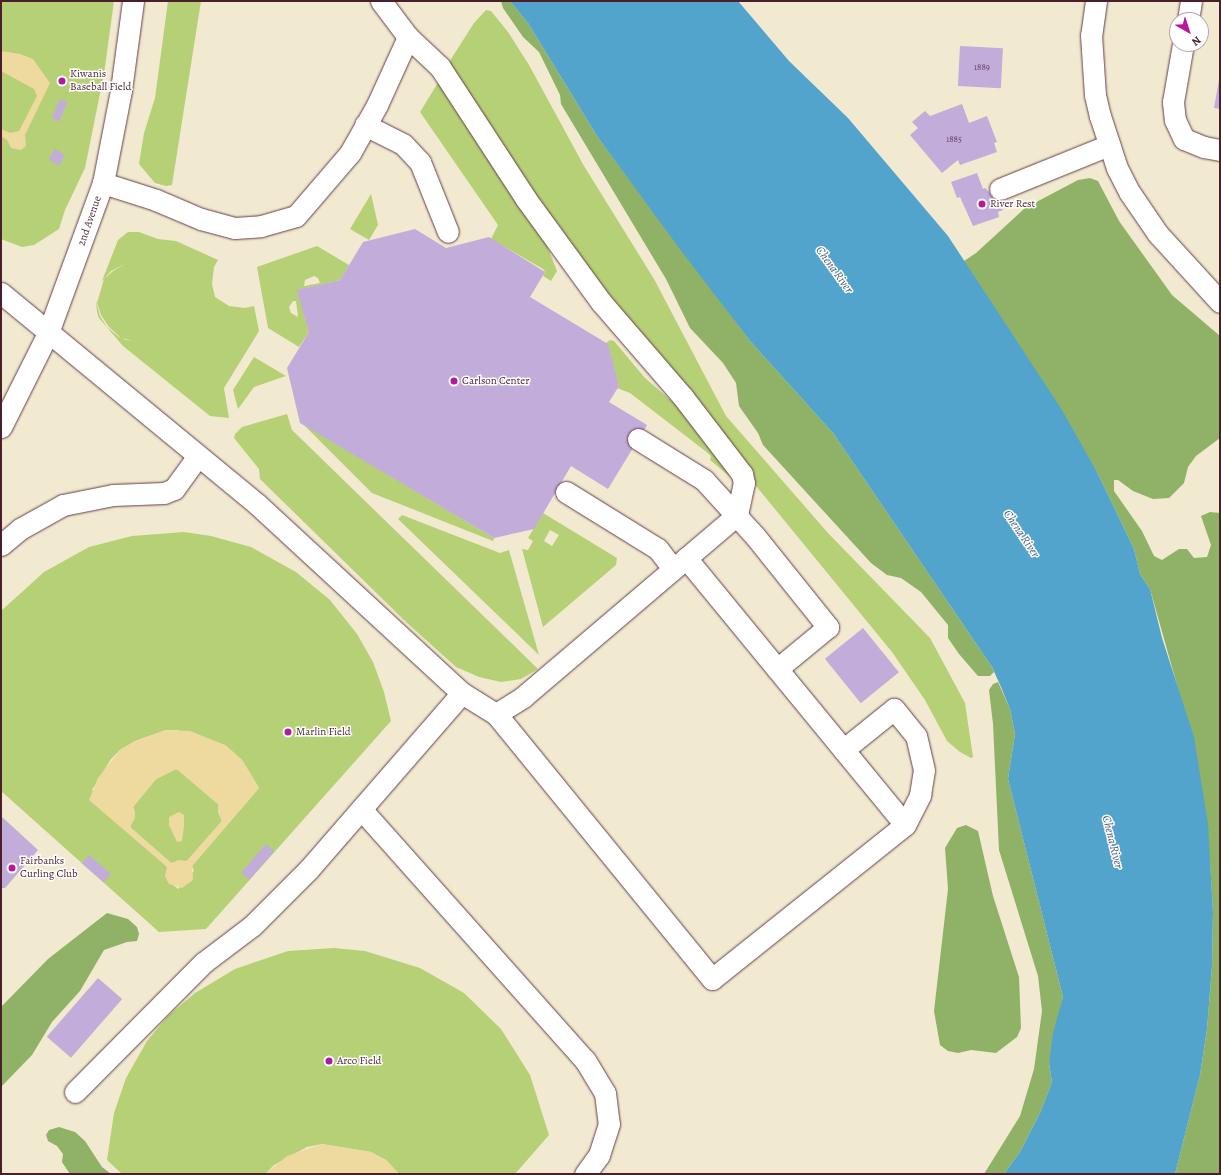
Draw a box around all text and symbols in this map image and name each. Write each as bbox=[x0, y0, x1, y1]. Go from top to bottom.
north arrow bbox=[1169, 12, 1209, 52]
text: N bbox=[1188, 33, 1204, 49]
house number: 1889 bbox=[974, 62, 990, 72]
place label: Kiwanis Baseball Field bbox=[70, 68, 131, 94]
marker: Kiwanis Baseball Field bbox=[57, 76, 67, 86]
house number: 1885 bbox=[946, 134, 962, 144]
street label: 2nd Avenue bbox=[75, 194, 105, 248]
place label: River Rest bbox=[990, 197, 1035, 211]
marker: River Rest bbox=[977, 199, 987, 209]
water label: Chena River bbox=[812, 244, 856, 296]
place label: Carlson Center bbox=[462, 374, 529, 388]
marker: Carlson Center bbox=[449, 376, 459, 386]
water label: Chena River bbox=[1000, 507, 1042, 561]
place label: Marlin Field bbox=[296, 725, 351, 739]
marker: Marlin Field bbox=[283, 727, 293, 737]
water label: Chena River bbox=[1098, 814, 1126, 870]
place label: Fairbanks Curling Club bbox=[20, 855, 78, 881]
marker: Fairbanks Curling Club bbox=[7, 863, 17, 873]
place label: Arco Field bbox=[337, 1054, 381, 1068]
marker: Arco Field bbox=[324, 1056, 334, 1066]

